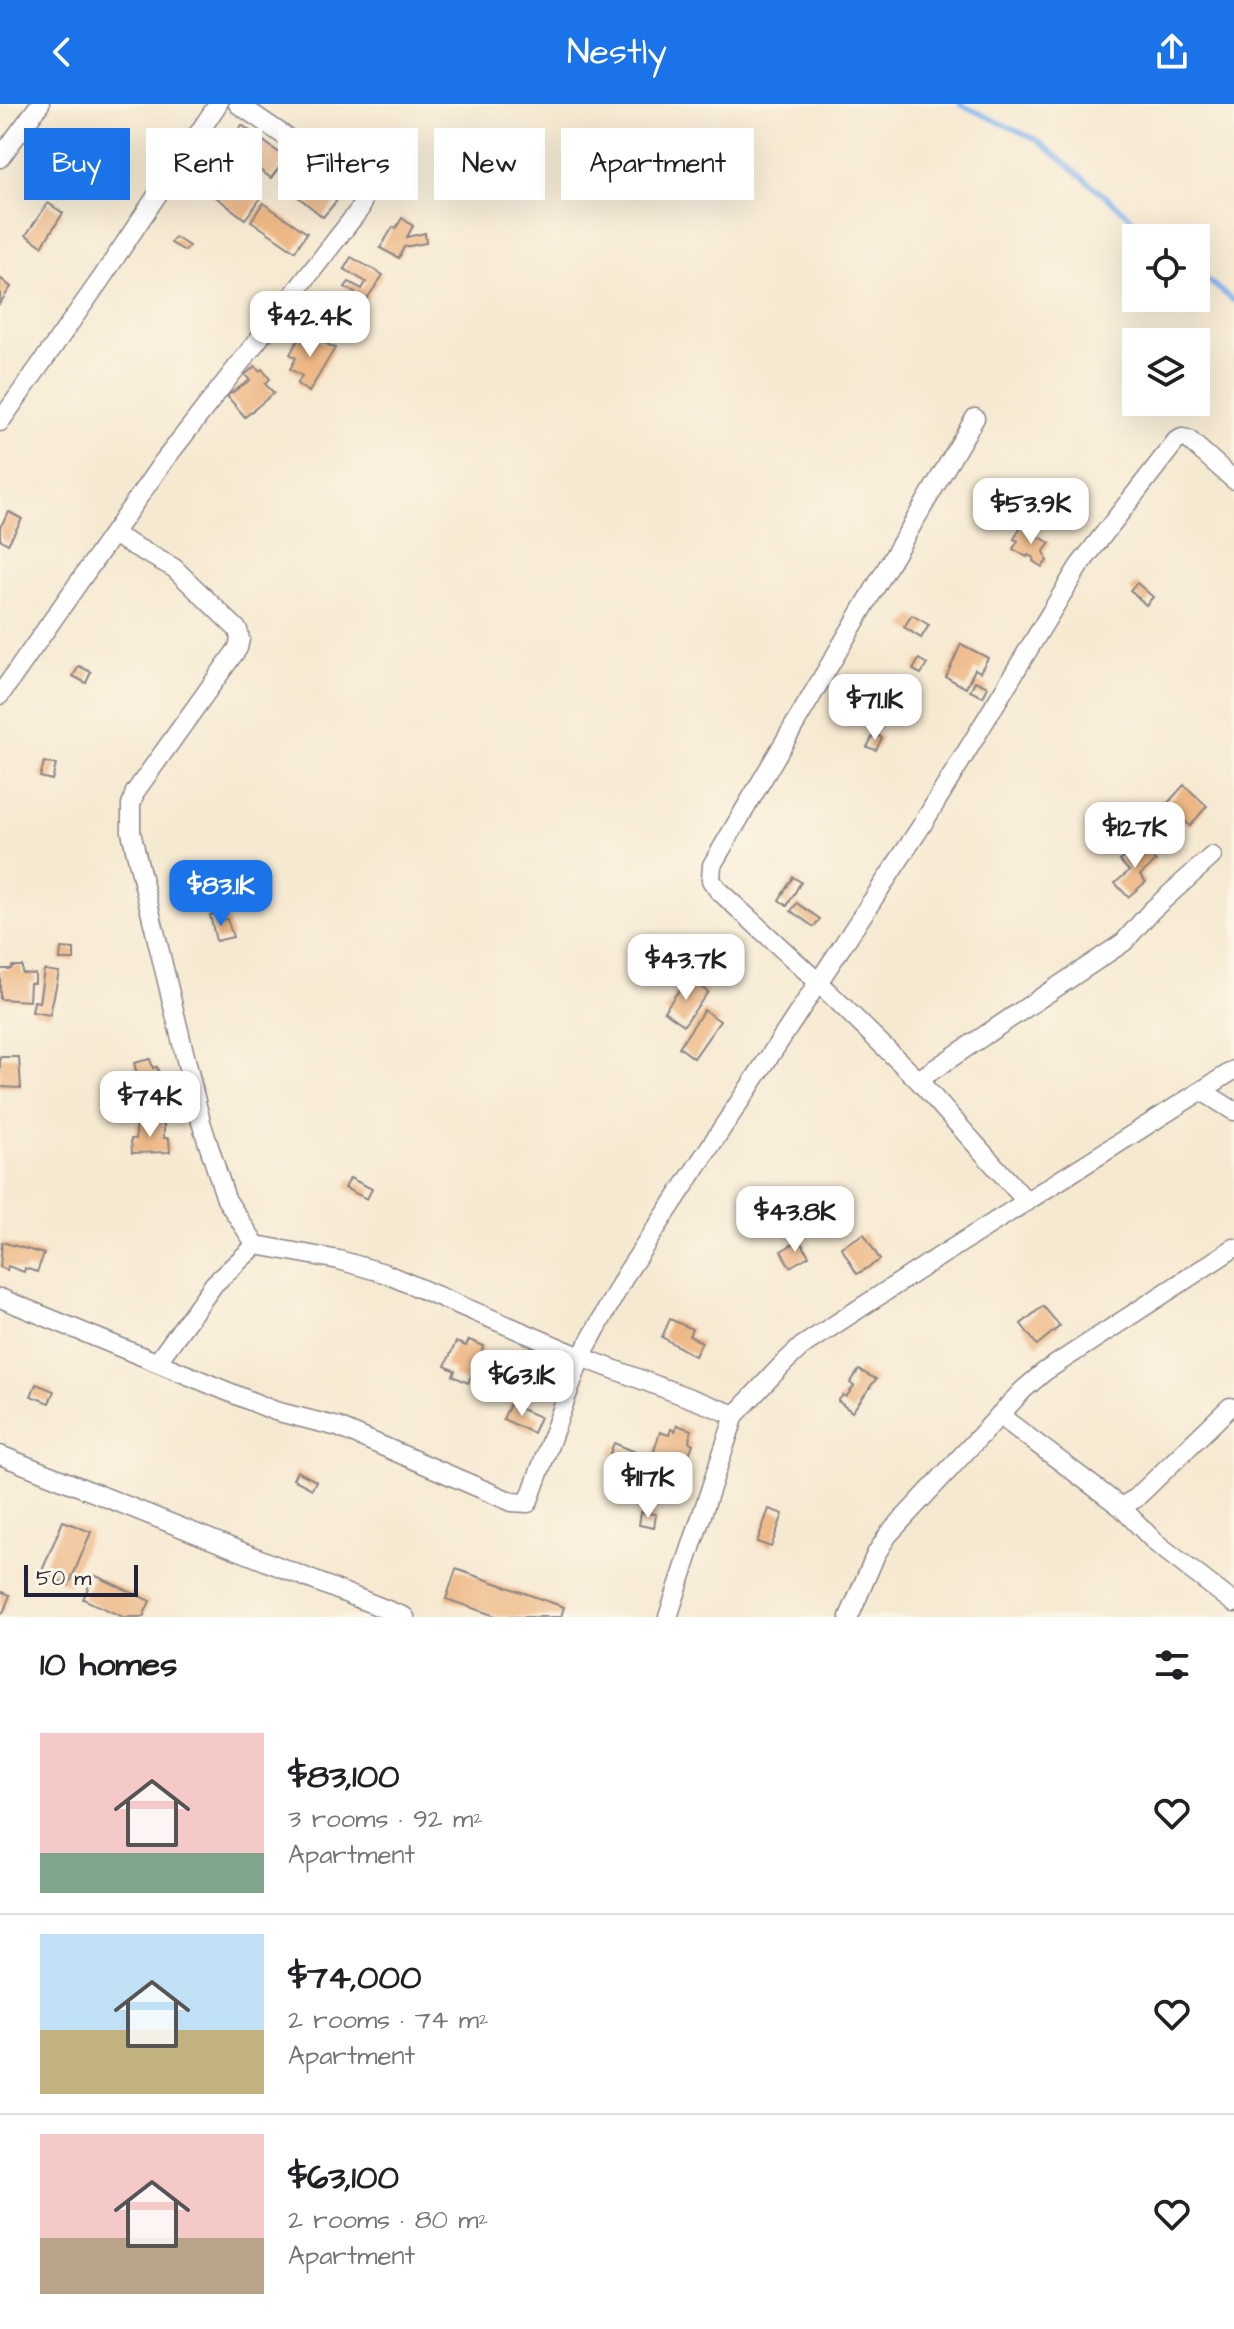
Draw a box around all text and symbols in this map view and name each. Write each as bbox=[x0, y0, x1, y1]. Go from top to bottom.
text: Nestly bbox=[567, 27, 667, 78]
icon: back bbox=[40, 30, 84, 74]
icon: share bbox=[1150, 30, 1194, 74]
chip: Buy bbox=[24, 128, 130, 200]
chip: Rent bbox=[146, 128, 262, 200]
chip: Filters bbox=[278, 128, 418, 200]
chip: New bbox=[434, 128, 545, 200]
chip: Apartment bbox=[561, 128, 754, 200]
map controls bbox=[1122, 224, 1210, 416]
button: locate bbox=[1122, 224, 1210, 312]
pin: $42.4K bbox=[245, 291, 375, 359]
text: $42.4K bbox=[268, 299, 352, 335]
button: layers bbox=[1122, 328, 1210, 416]
pin: $53.9K bbox=[966, 478, 1096, 546]
text: $53.9K bbox=[991, 486, 1071, 522]
pin: $71.1K bbox=[810, 674, 940, 742]
text: $71.1K bbox=[847, 682, 903, 718]
pin: $127K bbox=[1079, 802, 1191, 870]
text: $127K bbox=[1103, 810, 1167, 846]
pin: $83.1K bbox=[156, 860, 286, 928]
text: $83.1K bbox=[187, 868, 255, 904]
pin: $43.7K bbox=[621, 934, 751, 1002]
text: $43.7K bbox=[646, 942, 726, 978]
pin: $74K bbox=[103, 1071, 197, 1139]
text: $74K bbox=[118, 1079, 182, 1115]
pin: $43.8K bbox=[730, 1186, 860, 1254]
text: $43.8K bbox=[754, 1194, 836, 1230]
pin: $63.1K bbox=[457, 1350, 587, 1418]
text: $63.1K bbox=[489, 1358, 555, 1394]
pin: $117K bbox=[592, 1452, 704, 1520]
text: $117K bbox=[622, 1460, 674, 1496]
scale bar bbox=[24, 1561, 138, 1597]
text: 50 m bbox=[36, 1563, 91, 1594]
text: 10 homes bbox=[40, 1641, 177, 1689]
icon: filters bbox=[1150, 1643, 1194, 1687]
text: $83,100 bbox=[288, 1753, 400, 1801]
icon: home bbox=[104, 1765, 200, 1861]
icon: heart bbox=[1150, 1791, 1194, 1835]
text: 3 rooms · 92 m² bbox=[288, 1801, 483, 1837]
text: Apartment bbox=[288, 1837, 415, 1873]
text: $74,000 bbox=[288, 1954, 421, 2002]
icon: home bbox=[104, 1966, 200, 2062]
icon: heart bbox=[1150, 1992, 1194, 2036]
text: 2 rooms · 74 m² bbox=[288, 2002, 489, 2038]
text: Apartment bbox=[288, 2038, 415, 2074]
text: $63,100 bbox=[288, 2154, 399, 2202]
icon: home bbox=[104, 2166, 200, 2262]
icon: heart bbox=[1150, 2192, 1194, 2236]
text: 2 rooms · 80 m² bbox=[288, 2202, 488, 2238]
text: Apartment bbox=[288, 2238, 415, 2274]

